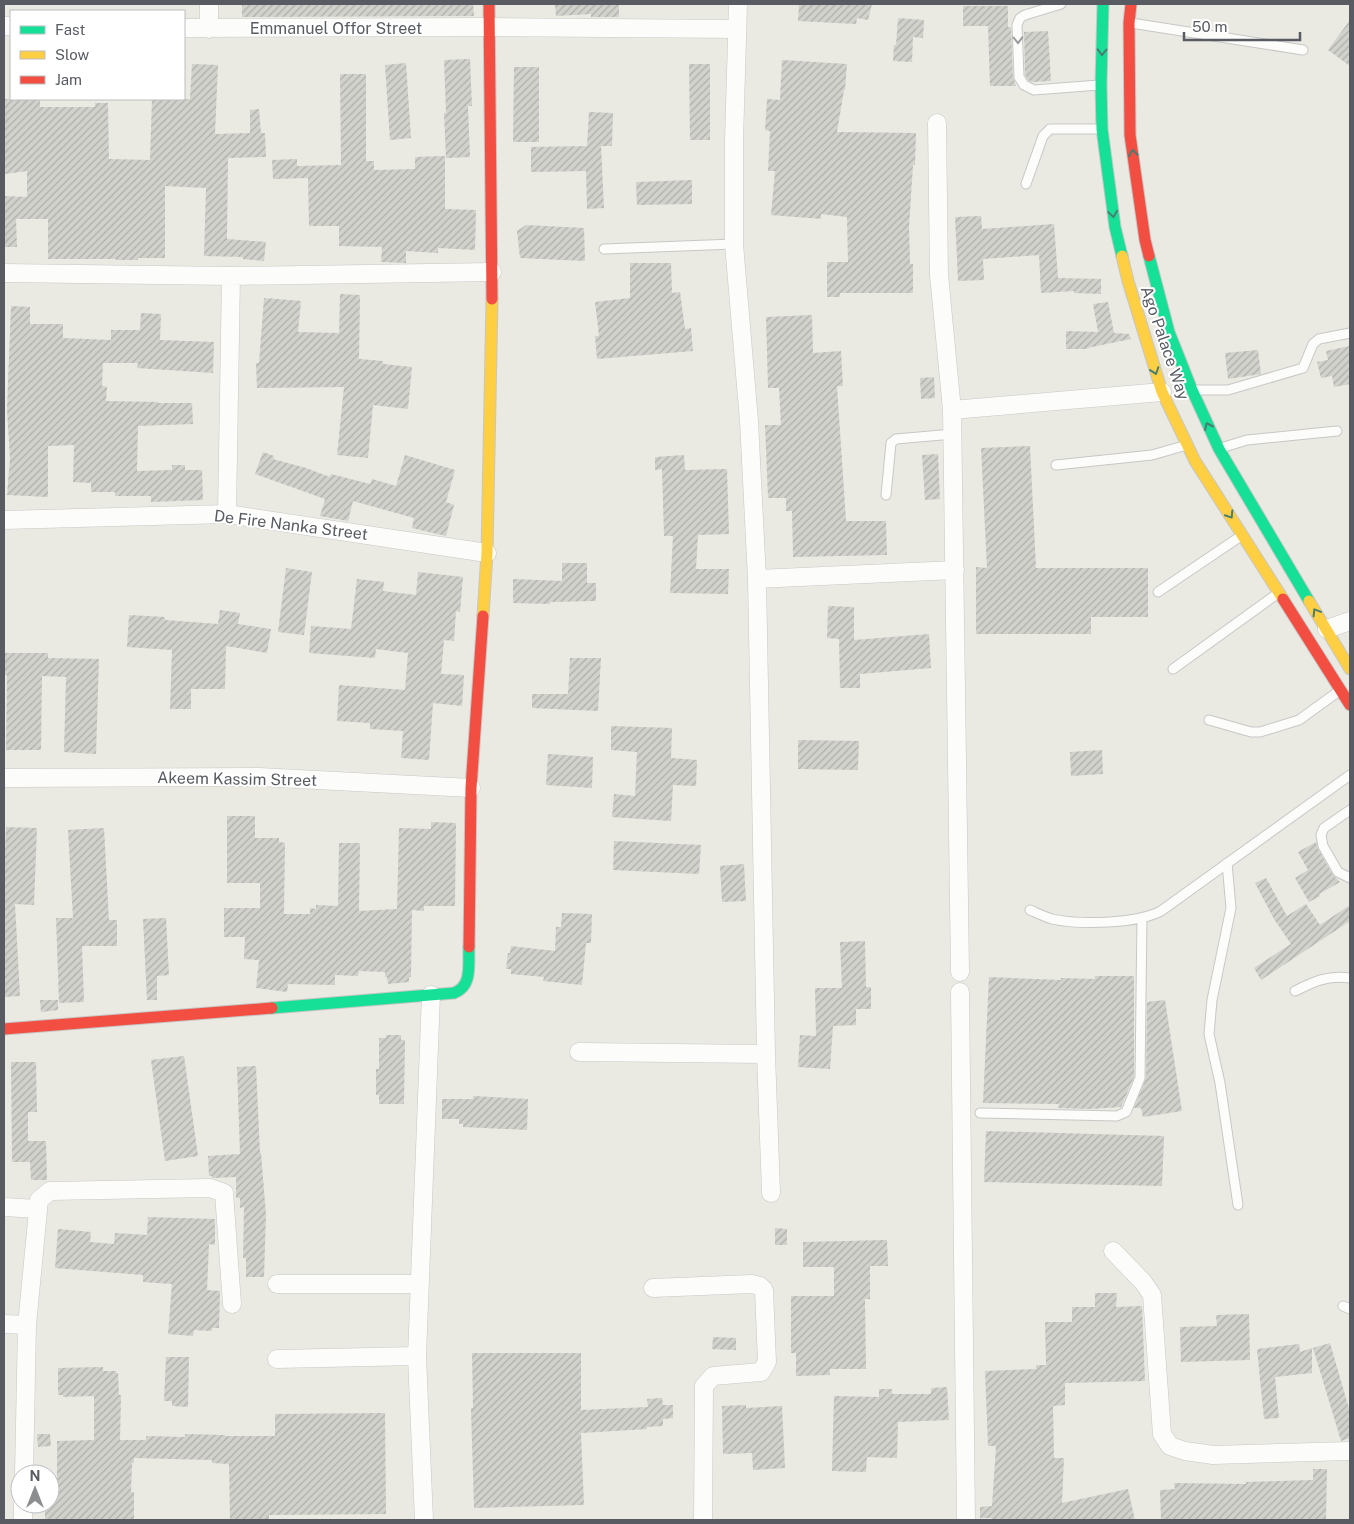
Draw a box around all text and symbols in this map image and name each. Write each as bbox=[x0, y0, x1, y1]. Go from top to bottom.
legend bbox=[10, 10, 185, 100]
scale bar bbox=[1184, 10, 1300, 42]
text: 50 m bbox=[1192, 18, 1227, 35]
street label: Emmanuel Offor Street bbox=[250, 19, 422, 38]
text: Fast bbox=[55, 21, 85, 38]
one-way arrow bbox=[1012, 36, 1023, 44]
text: Slow bbox=[55, 46, 90, 63]
one-way arrow bbox=[1097, 49, 1107, 57]
text: Jam bbox=[55, 71, 82, 88]
one-way arrow bbox=[1128, 149, 1138, 157]
one-way arrow bbox=[1108, 210, 1118, 219]
street label: Ago Palace Way bbox=[1137, 284, 1193, 403]
one-way arrow bbox=[1149, 366, 1159, 375]
one-way arrow bbox=[1204, 422, 1215, 431]
street label: De Fire Nanka Street bbox=[213, 506, 369, 544]
one-way arrow bbox=[1223, 509, 1233, 518]
one-way arrow bbox=[1313, 608, 1323, 617]
street label: Akeem Kassim Street bbox=[157, 768, 317, 790]
north arrow bbox=[10, 1464, 60, 1514]
text: N bbox=[30, 1468, 40, 1484]

